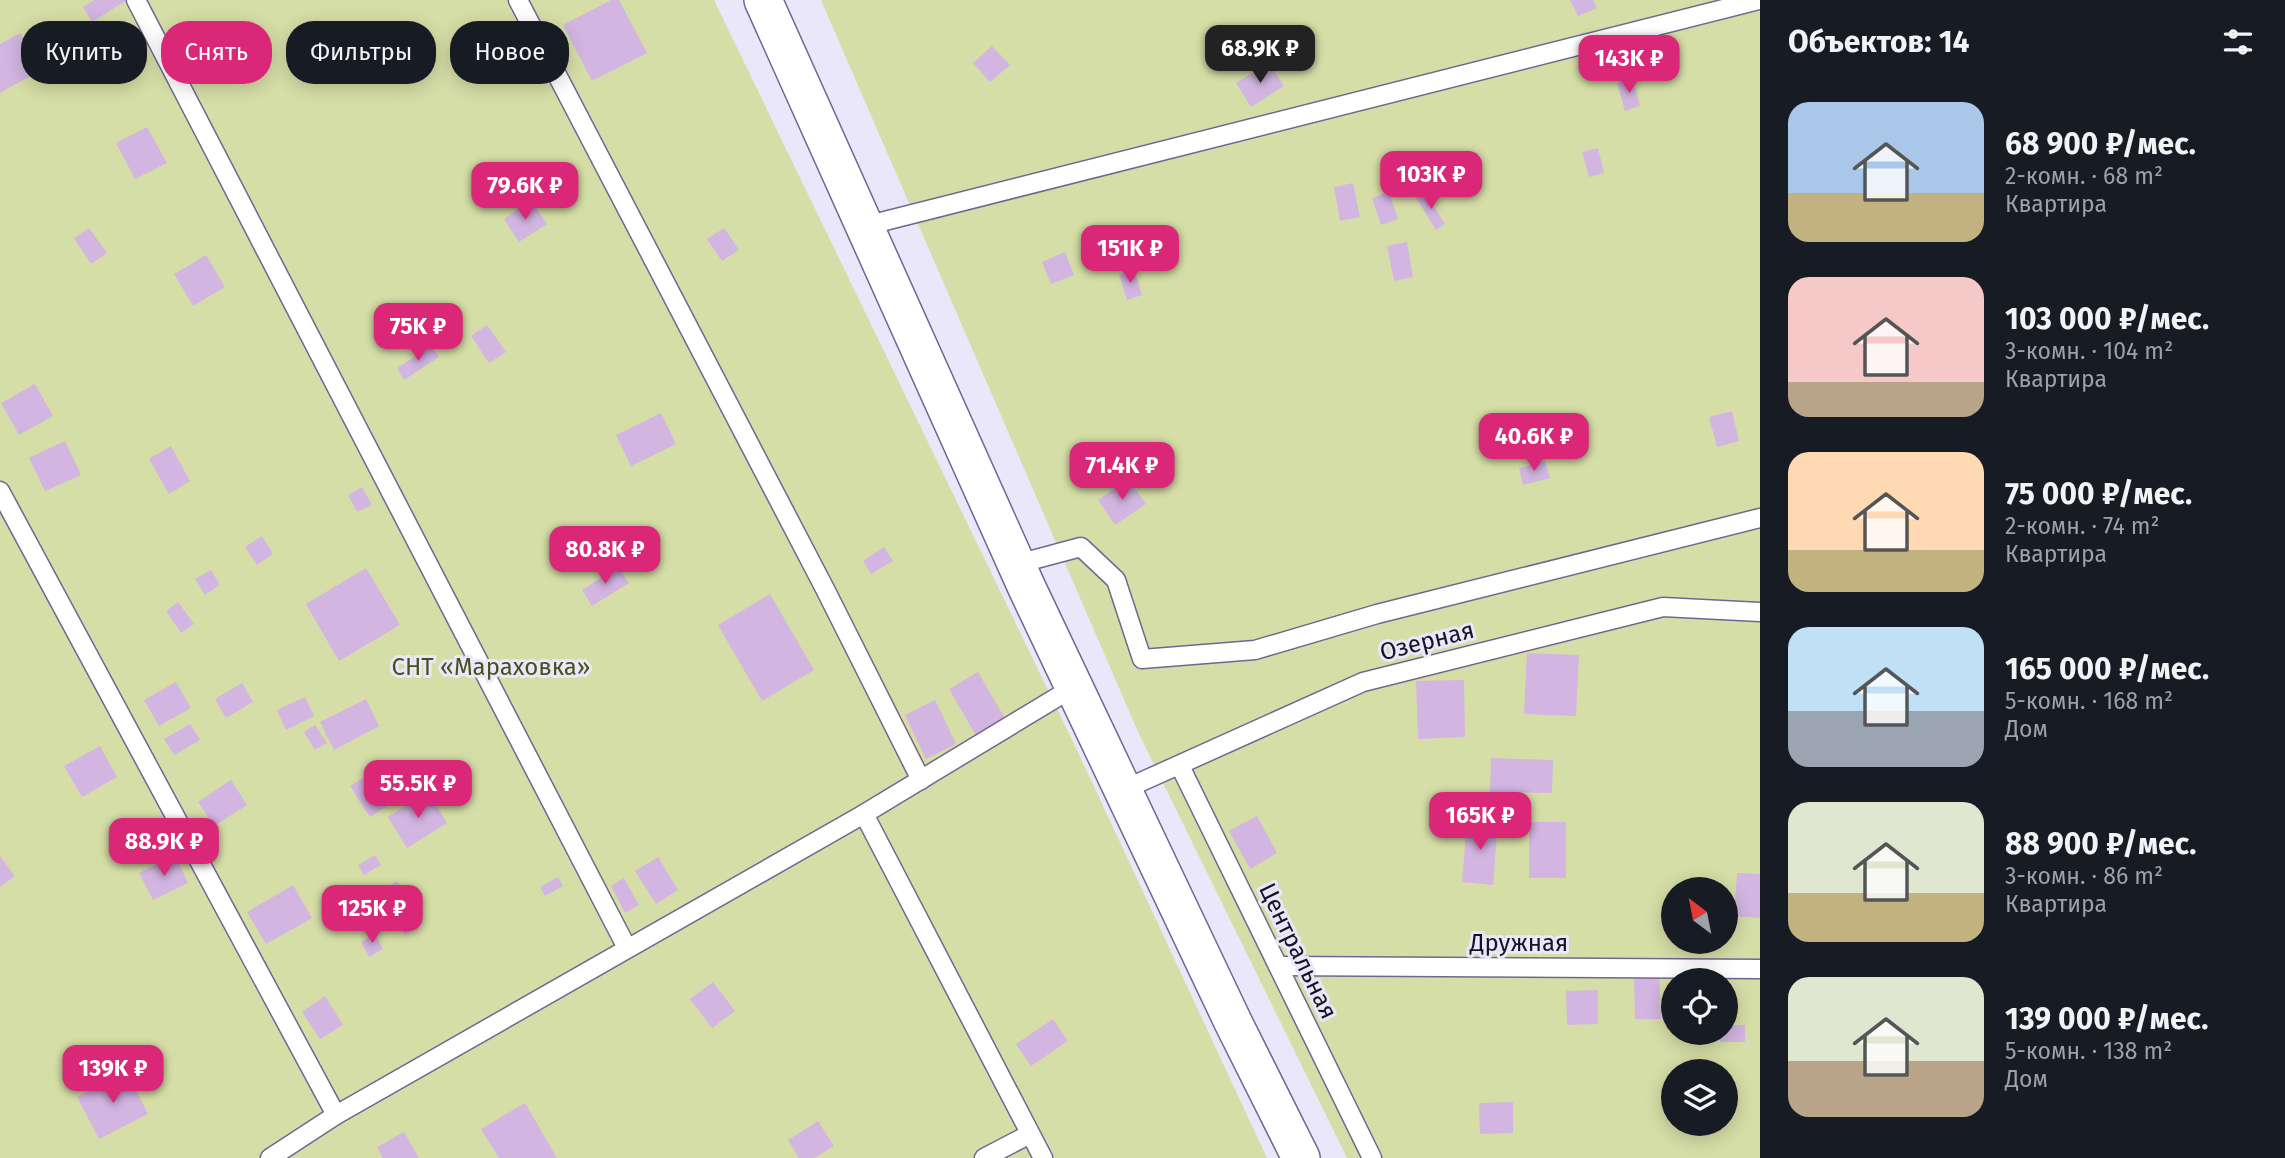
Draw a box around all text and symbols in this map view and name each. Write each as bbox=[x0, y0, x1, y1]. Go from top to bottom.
chip: Купить bbox=[21, 21, 147, 84]
chip: Снять bbox=[161, 21, 272, 84]
chip: Фильтры bbox=[286, 21, 436, 84]
chip: Новое bbox=[450, 21, 569, 84]
icon: filters bbox=[2219, 23, 2257, 61]
text: Объектов: 14 bbox=[1788, 24, 1970, 60]
pin: 68.9K ₽ bbox=[1195, 25, 1325, 85]
text: 68.9K ₽ bbox=[1221, 34, 1299, 62]
pin: 143K ₽ bbox=[1572, 36, 1686, 95]
text: 143K ₽ bbox=[1595, 44, 1663, 72]
text: 68 900 ₽/мес. bbox=[2005, 126, 2196, 162]
icon: home bbox=[1844, 130, 1928, 214]
pin: 103K ₽ bbox=[1374, 152, 1488, 211]
text: 103K ₽ bbox=[1396, 160, 1466, 188]
pin: 79.6K ₽ bbox=[460, 162, 590, 222]
text: 2-комн. · 68 m² bbox=[2005, 162, 2163, 190]
text: 79.6K ₽ bbox=[487, 171, 563, 199]
text: Квартира bbox=[2005, 190, 2107, 218]
pin: 151K ₽ bbox=[1073, 226, 1187, 285]
text: 151K ₽ bbox=[1097, 234, 1163, 262]
text: 103 000 ₽/мес. bbox=[2005, 301, 2209, 337]
pin: 75K ₽ bbox=[369, 304, 467, 363]
icon: home bbox=[1844, 305, 1928, 389]
text: 75K ₽ bbox=[390, 312, 446, 340]
text: 3-комн. · 104 m² bbox=[2005, 337, 2173, 365]
text: Квартира bbox=[2005, 365, 2107, 393]
pin: 40.6K ₽ bbox=[1469, 414, 1599, 473]
text: 40.6K ₽ bbox=[1495, 422, 1573, 450]
pin: 71.4K ₽ bbox=[1057, 442, 1187, 502]
text: 71.4K ₽ bbox=[1086, 451, 1158, 479]
text: 75 000 ₽/мес. bbox=[2005, 476, 2192, 512]
icon: home bbox=[1844, 480, 1928, 564]
text: 2-комн. · 74 m² bbox=[2005, 512, 2160, 540]
pin: 80.8K ₽ bbox=[540, 526, 670, 586]
text: 80.8K ₽ bbox=[565, 535, 645, 563]
text: Квартира bbox=[2005, 540, 2107, 568]
street label: Озерная bbox=[1377, 616, 1477, 666]
text: 165 000 ₽/мес. bbox=[2005, 651, 2209, 687]
park label: СНТ «Мараховка» bbox=[392, 653, 590, 681]
icon: home bbox=[1844, 655, 1928, 739]
text: 5-комн. · 168 m² bbox=[2005, 687, 2173, 715]
text: Дом bbox=[2005, 715, 2048, 743]
pin: 55.5K ₽ bbox=[353, 760, 483, 820]
text: 55.5K ₽ bbox=[380, 769, 456, 797]
pin: 165K ₽ bbox=[1423, 792, 1537, 852]
text: 165K ₽ bbox=[1445, 801, 1515, 829]
pin: 88.9K ₽ bbox=[99, 818, 229, 878]
text: 88 900 ₽/мес. bbox=[2005, 826, 2197, 862]
text: 88.9K ₽ bbox=[125, 827, 203, 855]
icon: home bbox=[1844, 830, 1928, 914]
text: 3-комн. · 86 m² bbox=[2005, 862, 2163, 890]
north arrow bbox=[1661, 877, 1738, 954]
map controls bbox=[1661, 877, 1738, 1136]
street label: Центральная bbox=[1253, 878, 1343, 1024]
pin: 125K ₽ bbox=[315, 886, 429, 945]
text: Квартира bbox=[2005, 890, 2107, 918]
text: 125K ₽ bbox=[338, 894, 406, 922]
street label: Дружная bbox=[1469, 929, 1568, 957]
button: locate bbox=[1661, 968, 1738, 1045]
text: 139 000 ₽/мес. bbox=[2005, 1001, 2208, 1037]
icon: home bbox=[1844, 1005, 1928, 1089]
text: 5-комн. · 138 m² bbox=[2005, 1037, 2172, 1065]
pin: 139K ₽ bbox=[56, 1046, 170, 1105]
text: 139K ₽ bbox=[79, 1054, 147, 1082]
button: layers bbox=[1661, 1059, 1738, 1136]
text: Дом bbox=[2005, 1065, 2048, 1093]

